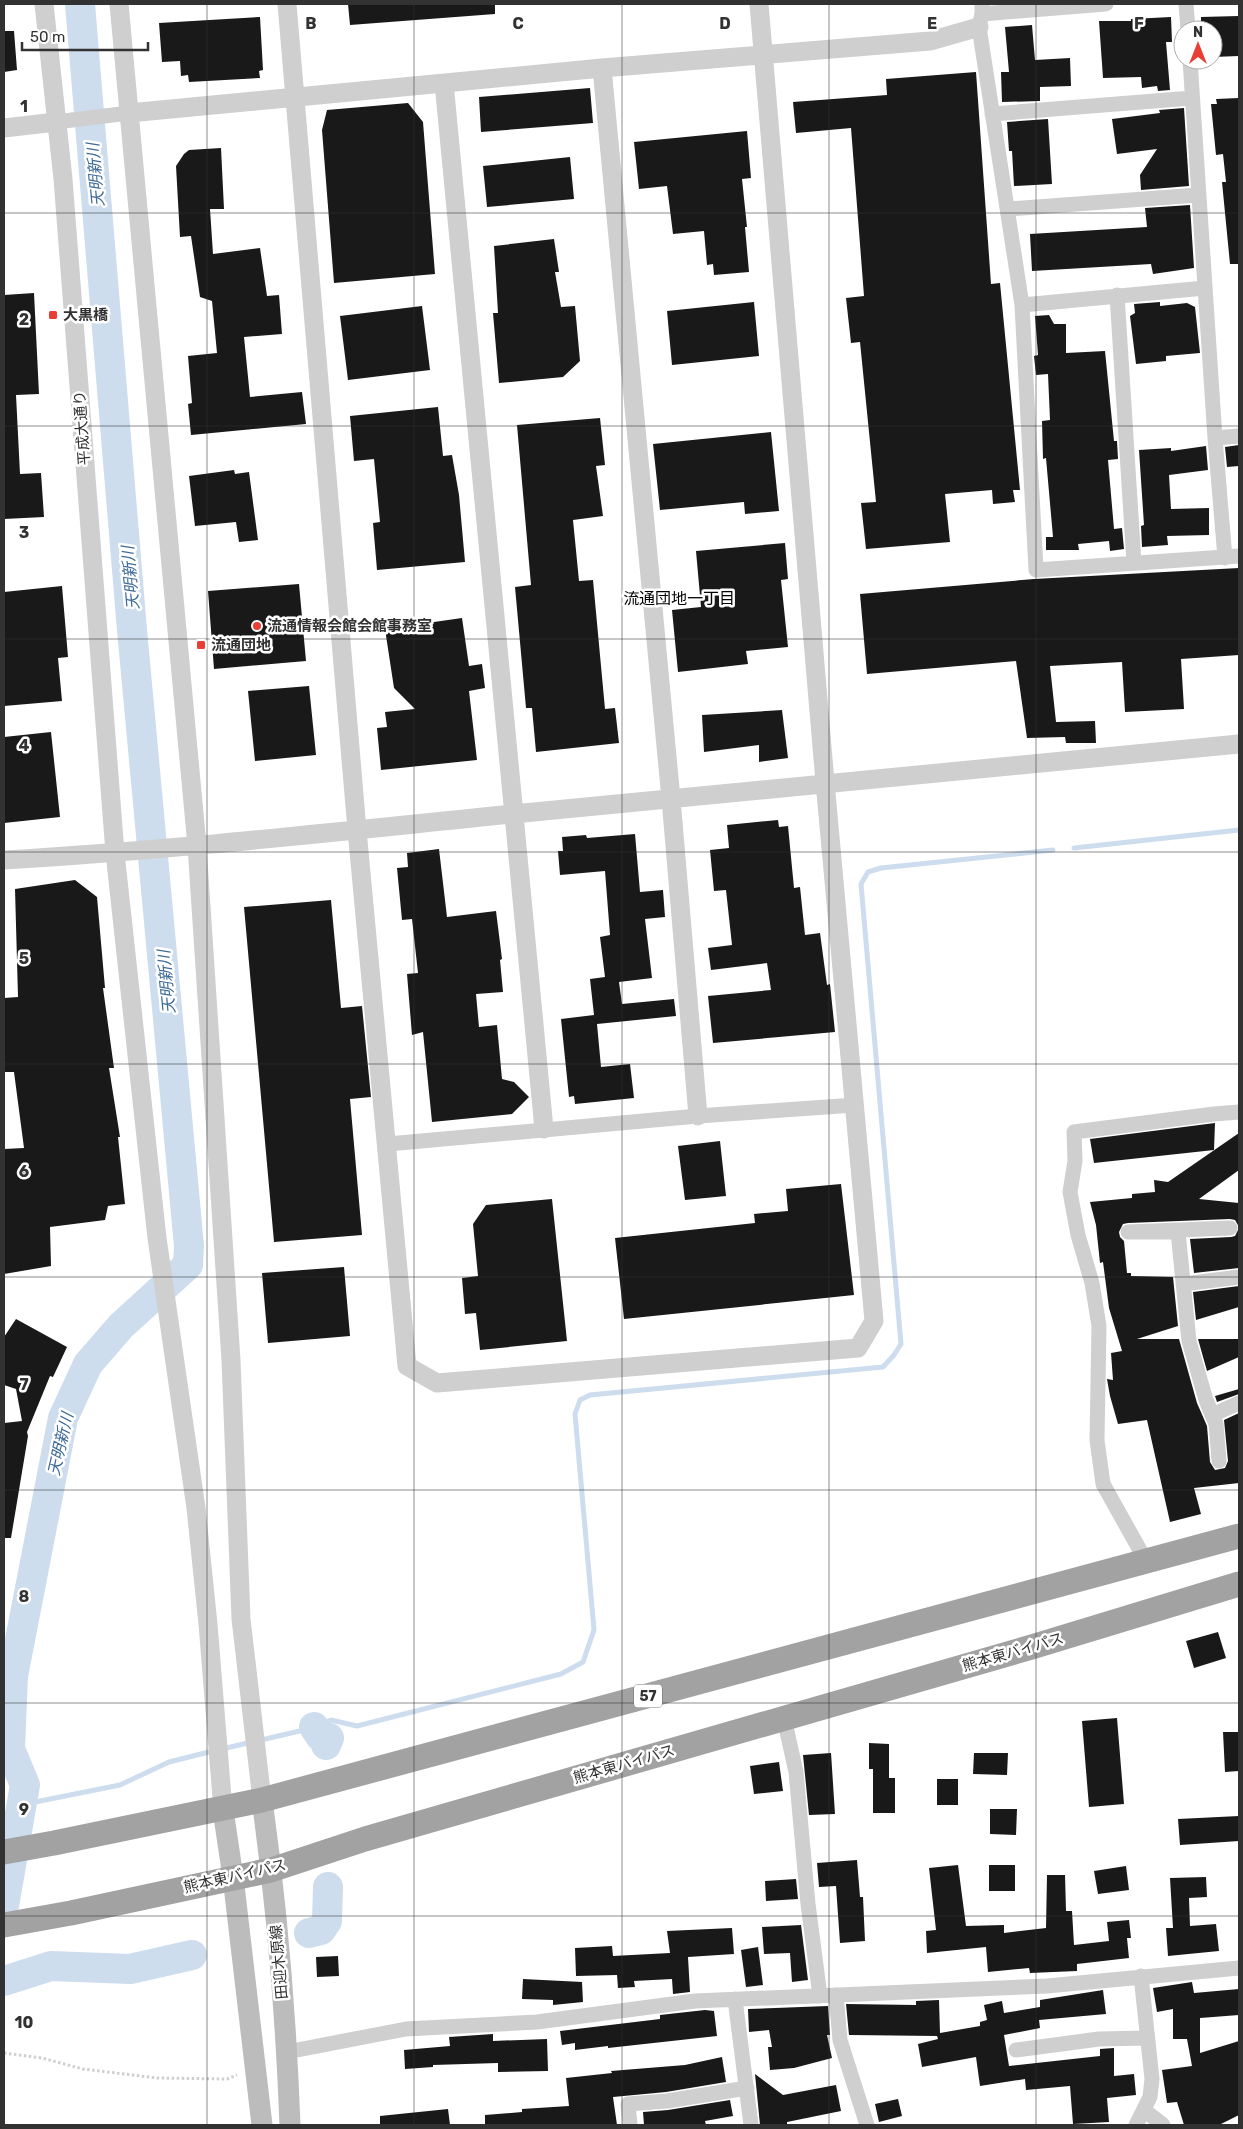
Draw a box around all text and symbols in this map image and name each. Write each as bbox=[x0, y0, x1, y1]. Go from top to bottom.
text: B bbox=[305, 14, 317, 33]
text: C bbox=[512, 14, 524, 33]
text: D bbox=[719, 14, 731, 33]
text: E bbox=[927, 14, 937, 33]
text: F bbox=[1134, 14, 1144, 33]
scale bar bbox=[22, 20, 149, 52]
north arrow bbox=[1173, 20, 1223, 70]
text: N bbox=[1193, 24, 1203, 41]
text: 50 m bbox=[30, 28, 65, 46]
text: 1 bbox=[20, 97, 28, 116]
water label: 天明新川 bbox=[83, 140, 108, 208]
place label: 大黒橋 bbox=[63, 306, 109, 324]
marker: 大黒橋 bbox=[47, 309, 59, 321]
text: 2 bbox=[19, 310, 29, 329]
street label: 平成大通り bbox=[70, 390, 94, 466]
text: 3 bbox=[19, 523, 29, 542]
water label: 天明新川 bbox=[118, 543, 143, 611]
district label: 流通団地一丁目 bbox=[623, 589, 735, 608]
place label: 流通情報会館会館事務室 bbox=[267, 617, 432, 635]
marker: 流通情報会館会館事務室 bbox=[251, 620, 263, 632]
place label: 流通団地 bbox=[211, 636, 271, 654]
marker: 流通団地 bbox=[195, 639, 207, 651]
text: 4 bbox=[19, 736, 30, 755]
water label: 天明新川 bbox=[154, 947, 179, 1015]
text: 5 bbox=[19, 949, 29, 968]
text: 6 bbox=[19, 1162, 29, 1181]
text: 7 bbox=[19, 1375, 29, 1394]
water label: 天明新川 bbox=[44, 1409, 77, 1477]
text: 8 bbox=[19, 1587, 30, 1606]
street label: 熊本東バイパス bbox=[960, 1629, 1066, 1675]
road number: 57 bbox=[634, 1684, 662, 1708]
street label: 熊本東バイパス bbox=[571, 1741, 677, 1787]
text: 9 bbox=[19, 1800, 29, 1819]
street label: 熊本東バイパス bbox=[182, 1855, 288, 1897]
street label: 田迎木原線 bbox=[267, 1924, 291, 2000]
text: 10 bbox=[15, 2013, 34, 2032]

